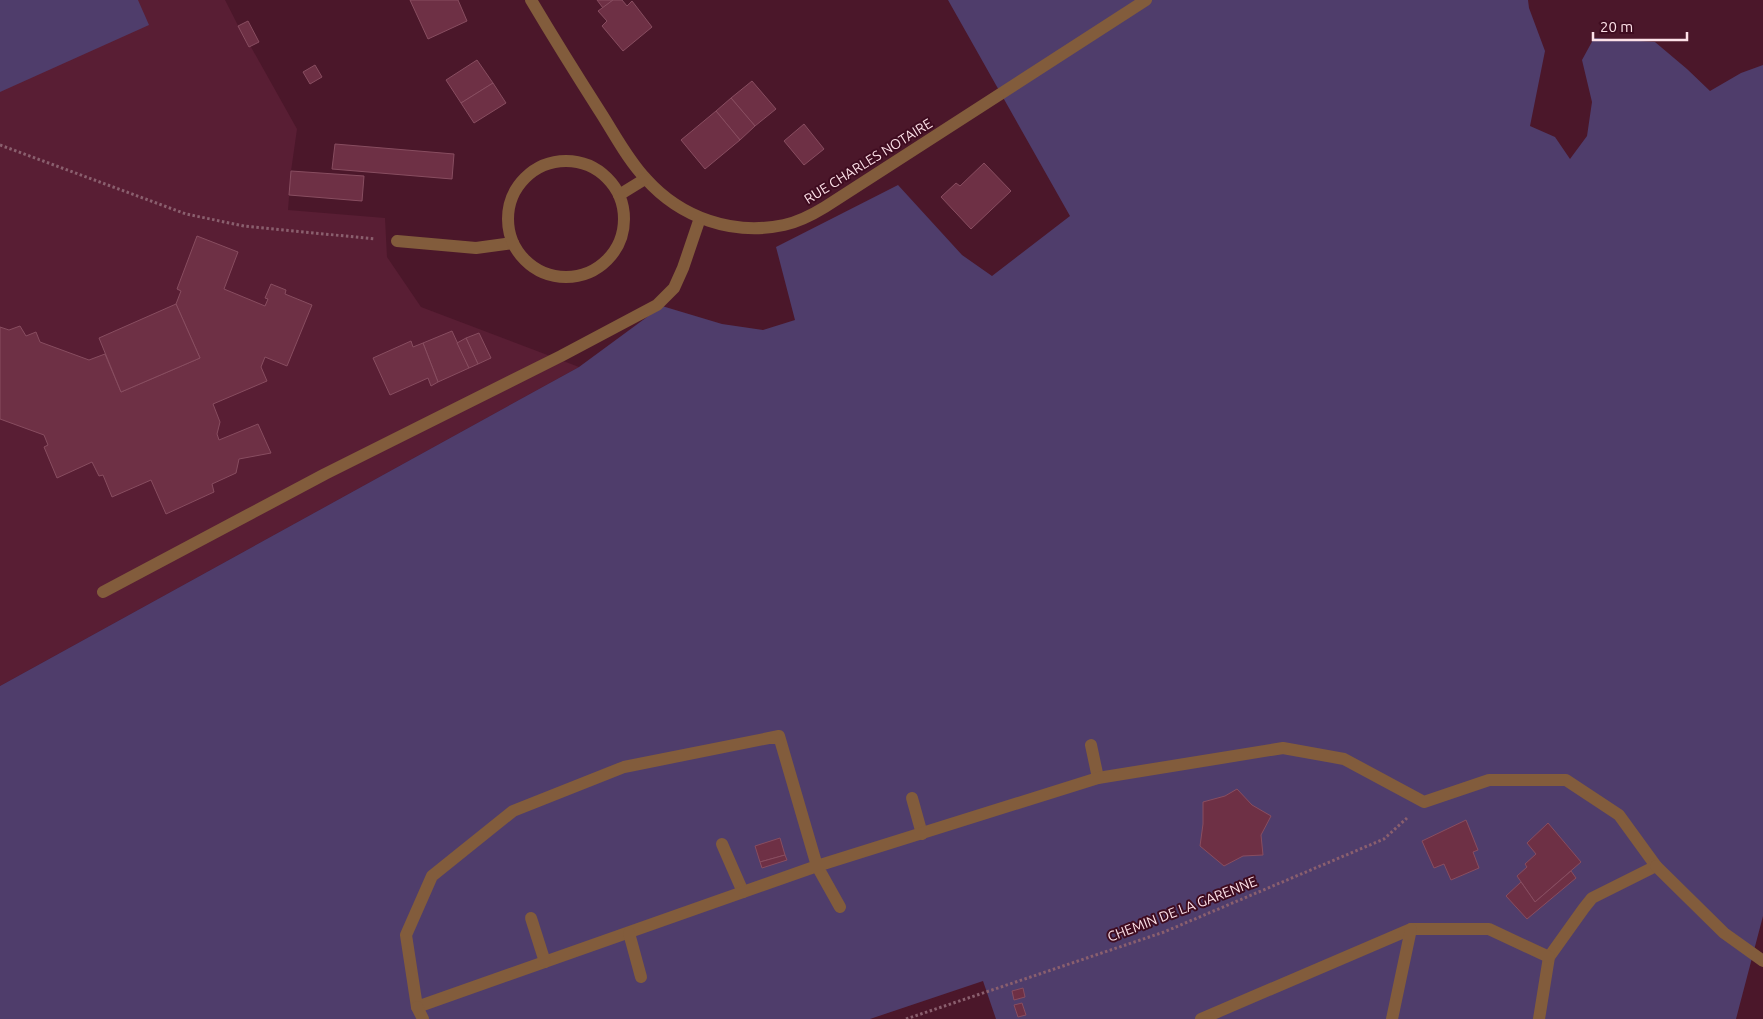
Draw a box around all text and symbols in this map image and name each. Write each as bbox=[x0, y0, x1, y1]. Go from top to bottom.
scale bar bbox=[1593, 10, 1687, 42]
text: 20 m bbox=[1600, 18, 1633, 35]
street label: RUE CHARLES NOTAIRE bbox=[801, 115, 935, 207]
street label: CHEMIN DE LA GARENNE bbox=[1105, 873, 1259, 945]

